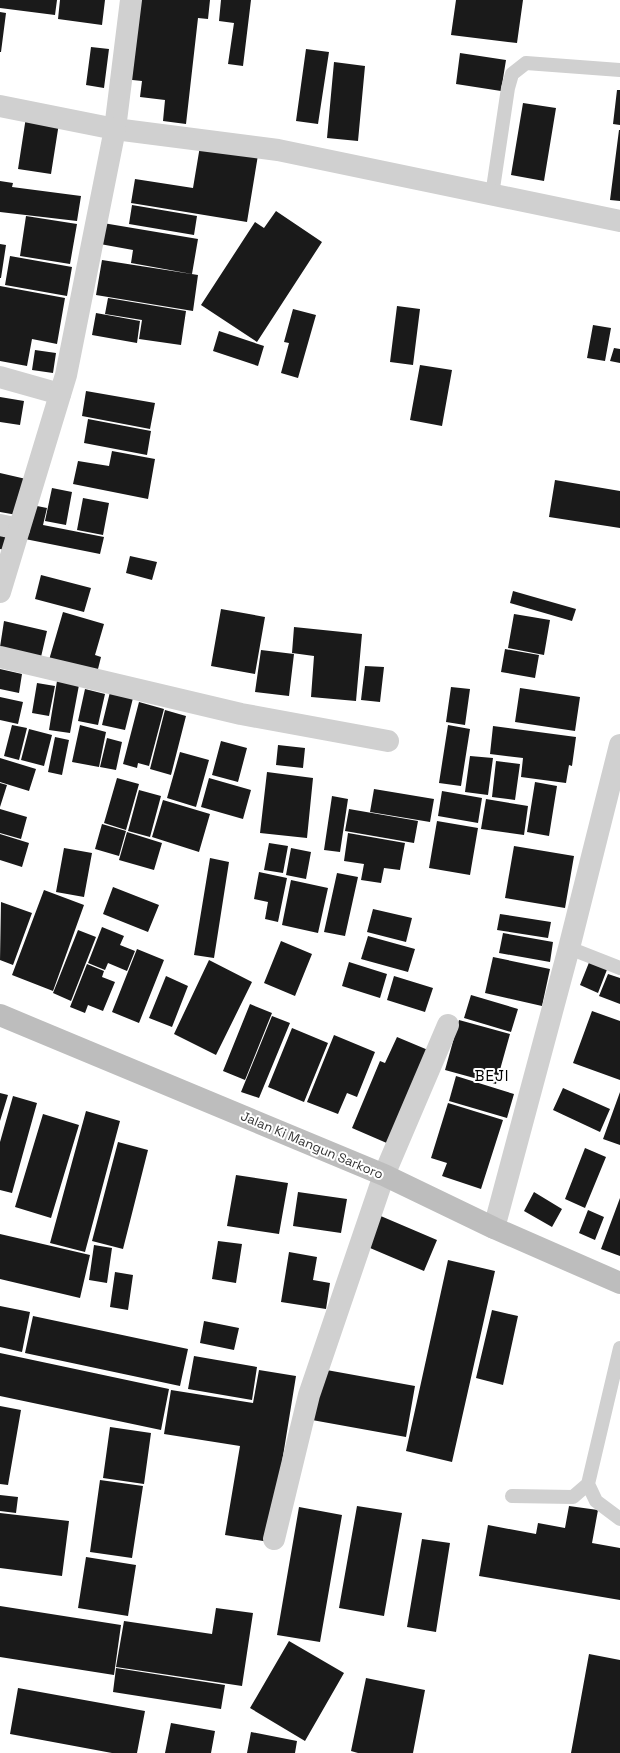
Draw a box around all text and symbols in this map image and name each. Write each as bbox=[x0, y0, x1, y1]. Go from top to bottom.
district label: BEJI bbox=[475, 1066, 509, 1085]
street label: Jalan Ki Mangun Sarkoro bbox=[238, 1107, 386, 1183]

